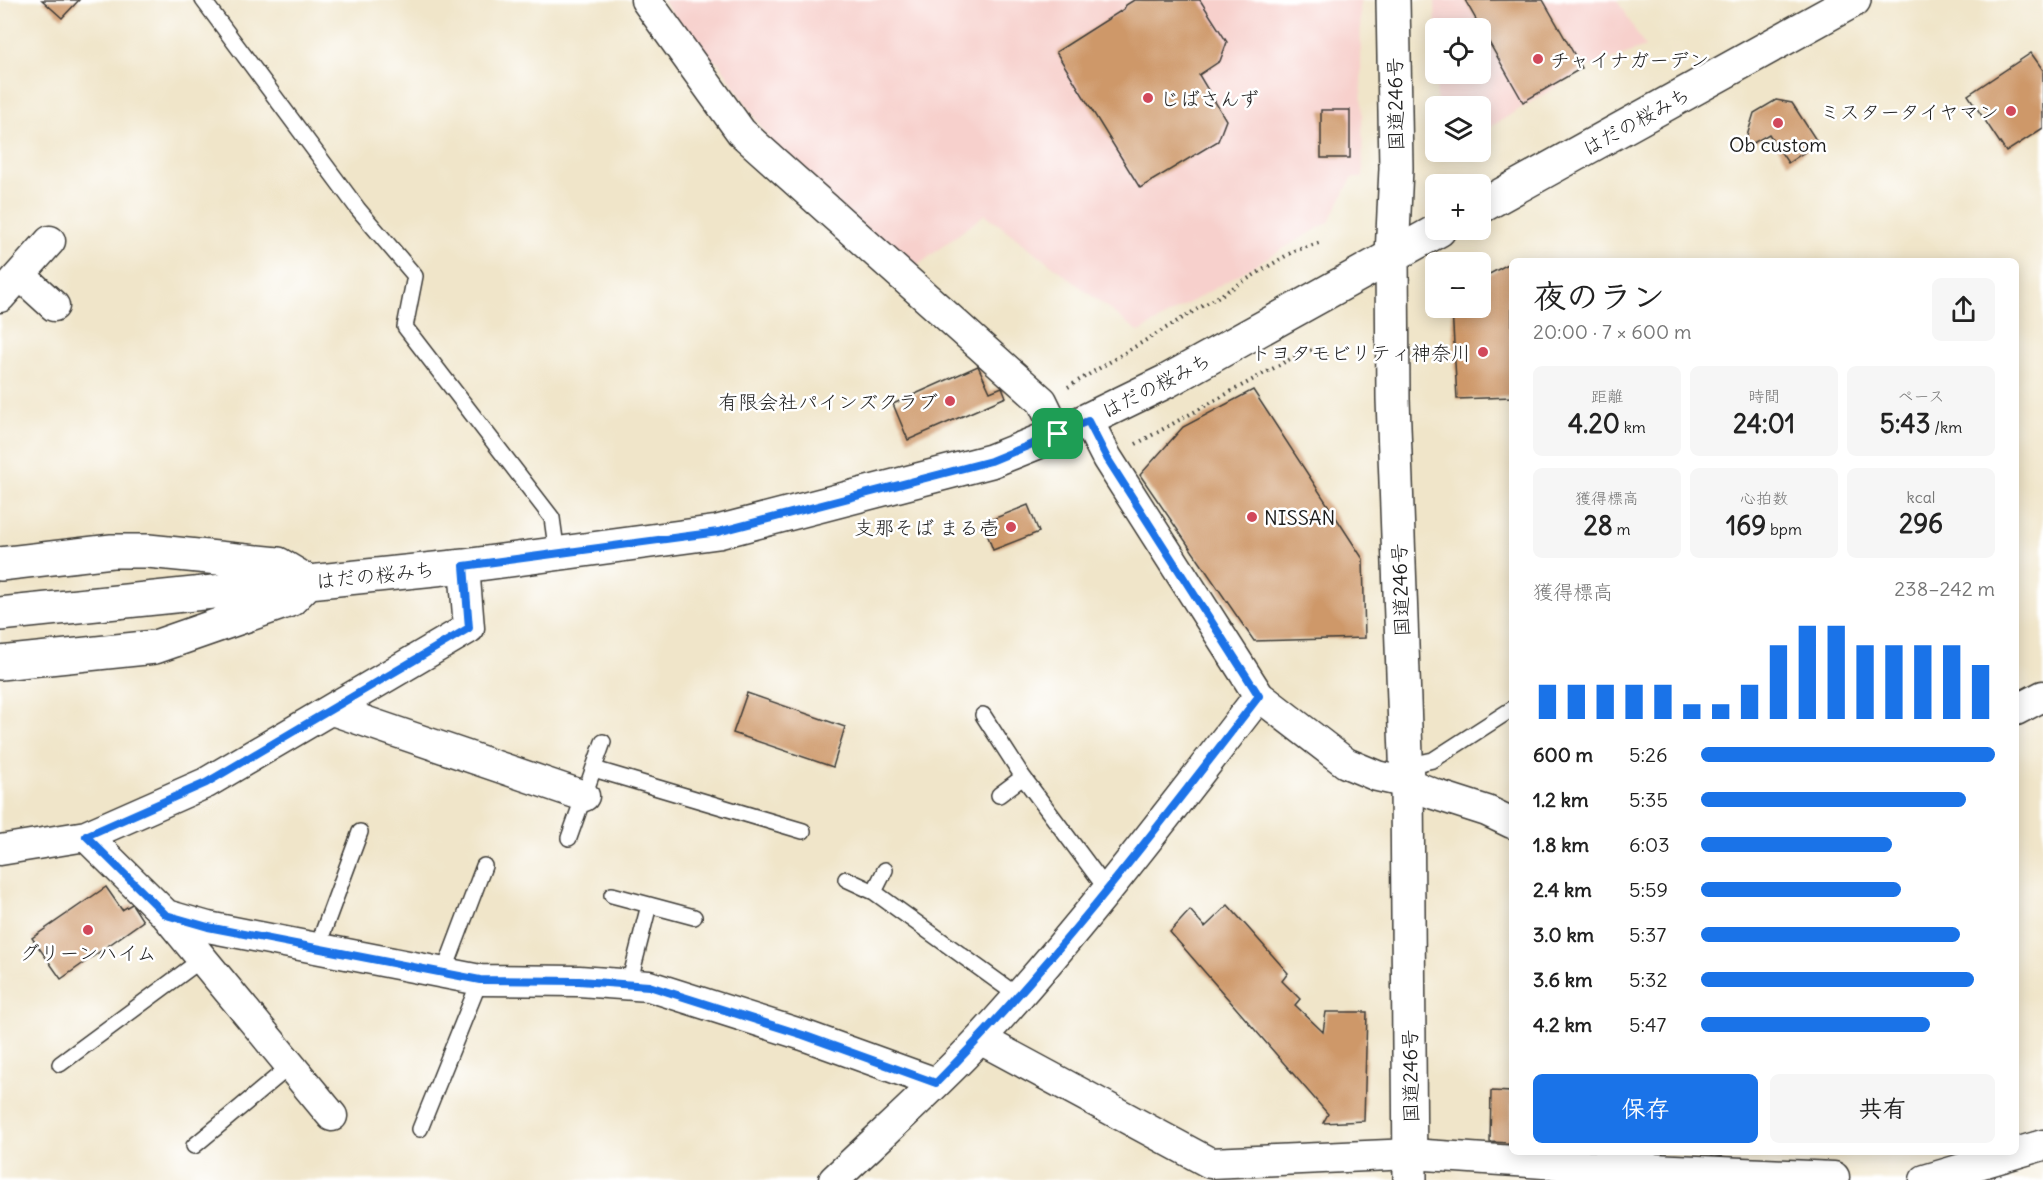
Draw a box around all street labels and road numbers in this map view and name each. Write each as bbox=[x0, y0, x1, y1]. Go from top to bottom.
street label: 国道246号 bbox=[1382, 57, 1408, 151]
street label: はだの桜みち bbox=[1578, 81, 1694, 161]
street label: はだの桜みち bbox=[1097, 347, 1215, 423]
street label: 国道246号 bbox=[1386, 543, 1414, 637]
street label: はだの桜みち bbox=[314, 556, 436, 594]
street label: 国道246号 bbox=[1397, 1029, 1423, 1123]

